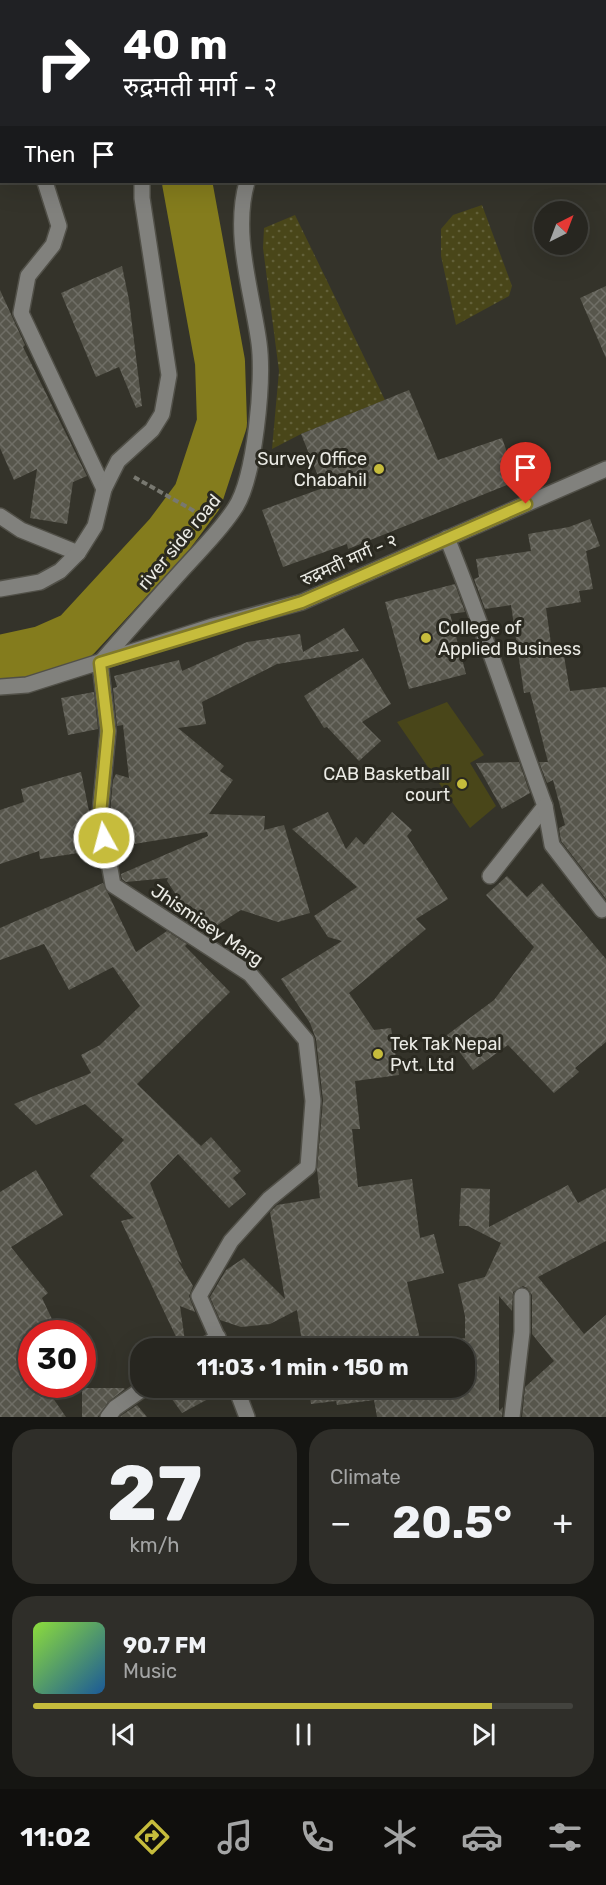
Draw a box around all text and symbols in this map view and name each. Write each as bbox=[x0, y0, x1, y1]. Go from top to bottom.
text: 40 m bbox=[123, 20, 228, 70]
icon: right bbox=[24, 24, 102, 102]
text: रुद्रमती मार्ग ‍- २ bbox=[123, 71, 277, 103]
icon: arrive bbox=[87, 138, 120, 171]
text: Then bbox=[24, 141, 75, 168]
north arrow bbox=[534, 201, 588, 255]
map controls bbox=[534, 201, 588, 255]
pin bbox=[500, 442, 551, 504]
place label: Survey Office Chabahil bbox=[257, 448, 367, 491]
icon: arrive bbox=[509, 451, 542, 484]
marker: Survey Office Chabahil bbox=[372, 462, 386, 476]
street label: river side road bbox=[133, 490, 225, 594]
street label: रुद्रमती मार्ग ‍- २ bbox=[298, 529, 400, 591]
place label: College of Applied Business bbox=[438, 617, 581, 660]
marker: College of Applied Business bbox=[419, 631, 433, 645]
place label: CAB Basketball court bbox=[323, 763, 450, 806]
marker: CAB Basketball court bbox=[455, 777, 469, 791]
position arrow bbox=[72, 806, 136, 870]
street label: Jhismisey Marg bbox=[147, 879, 267, 971]
place label: Tek Tak Nepal Pvt. Ltd bbox=[390, 1033, 502, 1076]
marker: Tek Tak Nepal Pvt. Ltd bbox=[371, 1047, 385, 1061]
speed limit sign: 30 bbox=[18, 1320, 96, 1398]
text: 11:03 · 1 min · 150 m bbox=[196, 1354, 409, 1381]
text: 27 bbox=[107, 1447, 202, 1540]
text: Climate bbox=[330, 1465, 401, 1489]
text: 20.5° bbox=[392, 1496, 512, 1549]
text: − bbox=[330, 1503, 351, 1542]
text: + bbox=[552, 1503, 573, 1542]
text: km/h bbox=[130, 1533, 179, 1557]
text: 90.7 FM bbox=[123, 1632, 207, 1659]
text: Music bbox=[123, 1659, 177, 1683]
icon: previous bbox=[107, 1718, 140, 1751]
icon: pause bbox=[287, 1718, 320, 1751]
icon: next bbox=[467, 1718, 500, 1751]
icon: directions bbox=[131, 1816, 173, 1858]
icon: music bbox=[214, 1816, 256, 1858]
icon: phone bbox=[296, 1816, 338, 1858]
icon: climate bbox=[379, 1816, 421, 1858]
icon: car bbox=[461, 1816, 503, 1858]
icon: filters bbox=[544, 1816, 586, 1858]
text: 11:02 bbox=[20, 1821, 91, 1853]

